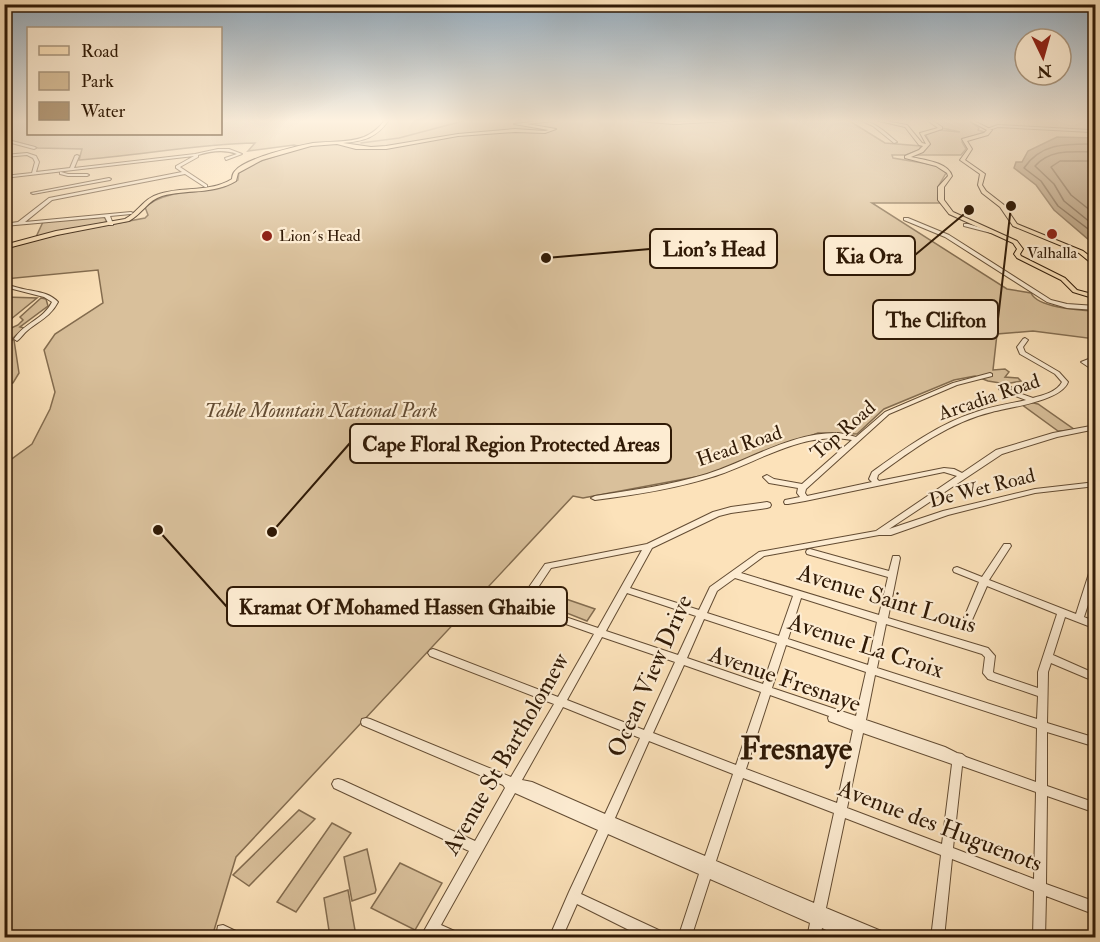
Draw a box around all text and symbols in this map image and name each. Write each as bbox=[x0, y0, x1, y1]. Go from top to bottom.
legend bbox=[27, 27, 222, 135]
north arrow bbox=[1013, 27, 1073, 87]
text: Road bbox=[81, 40, 119, 63]
text: N bbox=[1036, 60, 1053, 82]
text: Park bbox=[81, 70, 114, 93]
text: Water bbox=[80, 100, 125, 123]
place label: Lion´s Head bbox=[279, 226, 361, 246]
marker: Valhalla bbox=[1045, 227, 1059, 241]
marker: Lion´s Head bbox=[260, 229, 274, 243]
callout: Lion's Head bbox=[650, 229, 777, 268]
text: Lion's Head bbox=[663, 236, 766, 263]
callout: Kia Ora bbox=[824, 236, 915, 275]
text: Kia Ora bbox=[836, 243, 904, 270]
place label: Valhalla bbox=[1027, 243, 1078, 263]
callout: The Clifton bbox=[873, 300, 998, 339]
text: The Clifton bbox=[885, 307, 986, 334]
street label: Arcadia Road bbox=[934, 368, 1043, 426]
street label: Top Road bbox=[805, 395, 881, 466]
park label: Table Mountain National Park bbox=[204, 398, 438, 423]
street label: Head Road bbox=[693, 420, 785, 472]
callout: Cape Floral Region Protected Areas bbox=[350, 424, 671, 463]
text: Cape Floral Region Protected Areas bbox=[362, 431, 660, 458]
street label: De Wet Road bbox=[926, 463, 1038, 513]
street label: Avenue Saint Louis bbox=[793, 557, 980, 641]
callout: Kramat Of Mohamed Hassen Ghaibie bbox=[227, 587, 567, 626]
street label: Ocean View Drive bbox=[600, 590, 700, 762]
text: Kramat Of Mohamed Hassen Ghaibie bbox=[239, 594, 555, 621]
street label: Avenue La Croix bbox=[783, 606, 948, 686]
street label: Avenue Fresnaye bbox=[704, 638, 865, 719]
street label: Avenue St Bartholomew bbox=[435, 646, 577, 861]
district label: Fresnaye bbox=[740, 729, 853, 769]
street label: Avenue des Huguenots bbox=[833, 772, 1046, 879]

